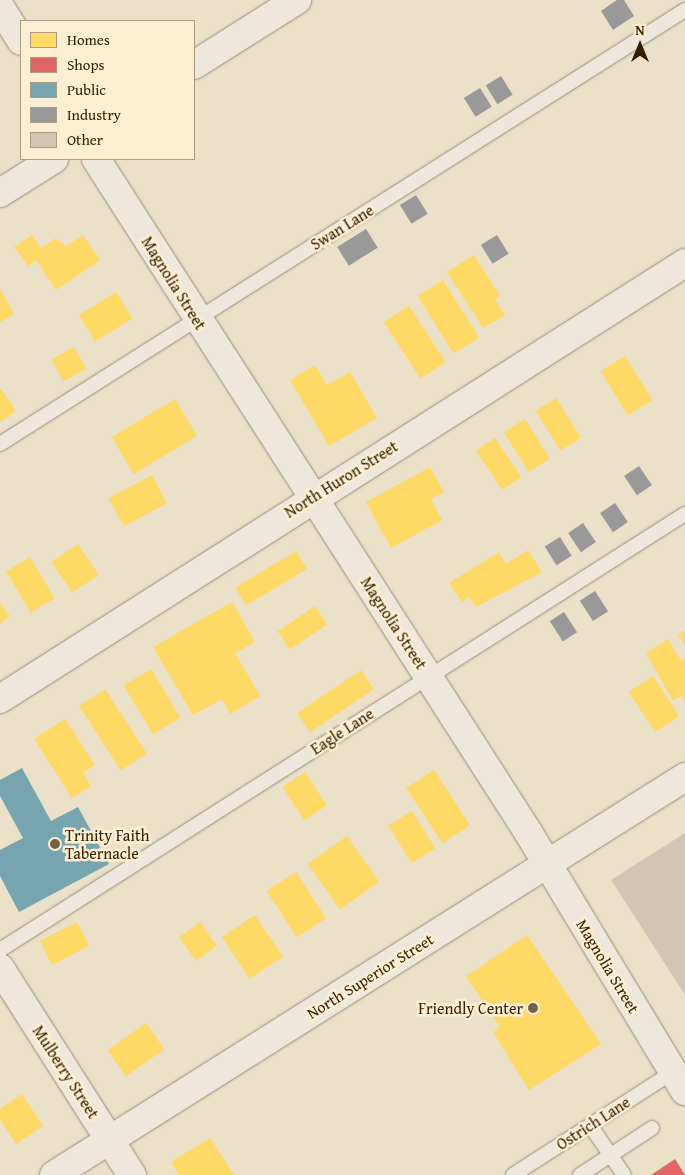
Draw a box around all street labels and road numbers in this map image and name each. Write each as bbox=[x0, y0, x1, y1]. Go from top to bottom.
street label: Swan Lane bbox=[307, 200, 377, 254]
street label: Magnolia Street bbox=[138, 233, 210, 333]
street label: North Huron Street bbox=[281, 436, 401, 522]
street label: Magnolia Street bbox=[357, 573, 431, 673]
street label: Eagle Lane bbox=[307, 704, 377, 758]
street label: Magnolia Street bbox=[572, 915, 644, 1017]
street label: North Superior Street bbox=[303, 929, 437, 1023]
street label: Mulberry Street bbox=[29, 1022, 103, 1122]
street label: Ostrich Lane bbox=[553, 1092, 633, 1154]

